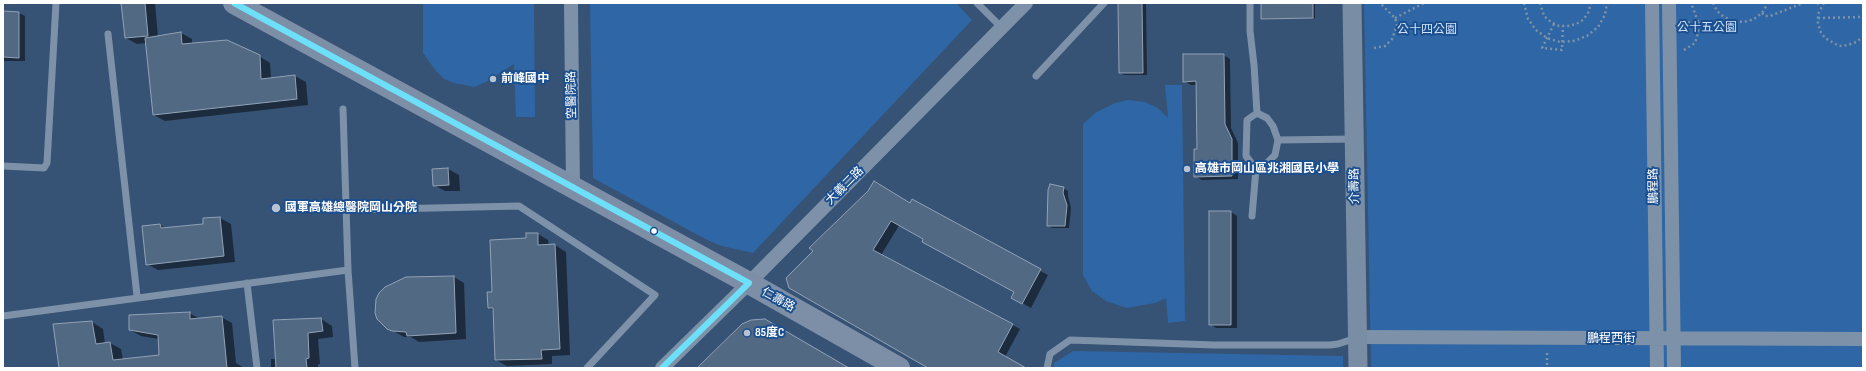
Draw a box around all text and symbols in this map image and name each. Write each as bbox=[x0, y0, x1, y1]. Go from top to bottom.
park label: 公十五公園 bbox=[1677, 21, 1737, 35]
park label: 公十四公園 bbox=[1397, 23, 1457, 37]
street label: 空醫院路 bbox=[564, 71, 580, 119]
place label: 前峰國中 bbox=[501, 72, 549, 86]
marker: 前峰國中 bbox=[488, 74, 498, 84]
place label: 高雄市岡山區兆湘國民小學 bbox=[1195, 162, 1339, 176]
street label: 大義二路 bbox=[823, 164, 867, 208]
marker: 高雄市岡山區兆湘國民小學 bbox=[1182, 164, 1192, 174]
street label: 介壽路 bbox=[1347, 168, 1363, 204]
street label: 鵬程路 bbox=[1646, 168, 1662, 204]
place label: 國軍高雄總醫院岡山分院 bbox=[285, 201, 417, 215]
marker: 國軍高雄總醫院岡山分院 bbox=[270, 202, 282, 214]
unlabelled marker bbox=[649, 226, 659, 236]
street label: 仁壽路 bbox=[759, 285, 797, 315]
place label: 85度C bbox=[755, 326, 784, 340]
marker: 85度C bbox=[742, 328, 752, 338]
street label: 鵬程西街 bbox=[1587, 332, 1635, 346]

